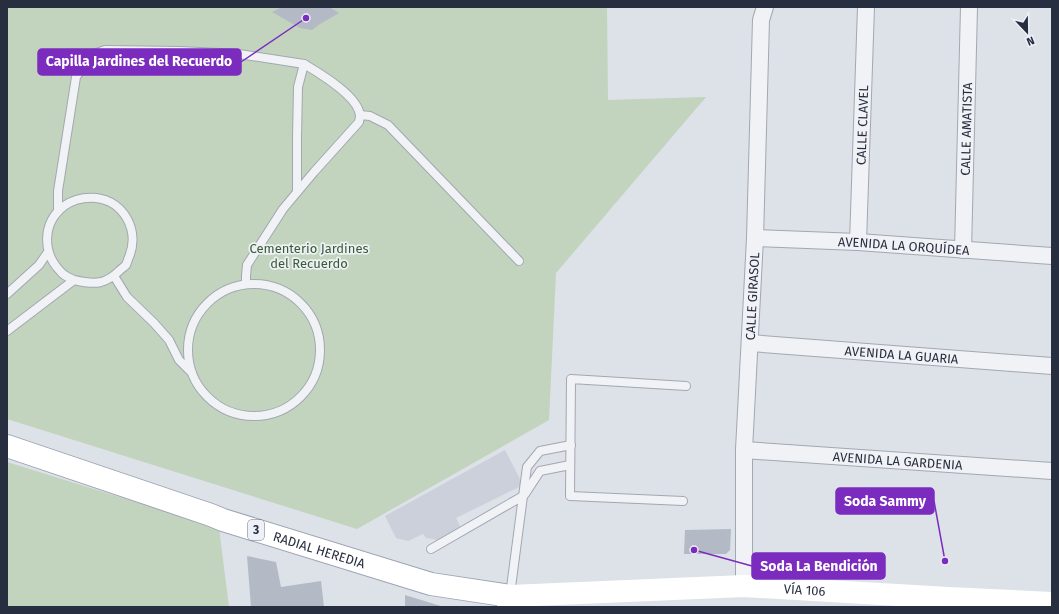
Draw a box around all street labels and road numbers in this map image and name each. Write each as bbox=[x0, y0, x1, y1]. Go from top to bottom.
street label: CALLE AMATISTA bbox=[957, 82, 975, 176]
street label: CALLE CLAVEL bbox=[853, 84, 871, 165]
street label: AVENIDA LA ORQUÍDEA bbox=[838, 234, 971, 258]
street label: CALLE GIRASOL bbox=[742, 251, 762, 341]
street label: AVENIDA LA GUARIA bbox=[844, 343, 960, 366]
street label: AVENIDA LA GARDENIA bbox=[832, 449, 963, 472]
road number: 3 bbox=[248, 520, 264, 540]
street label: RADIAL HEREDIA bbox=[271, 528, 367, 571]
street label: VÍA 106 bbox=[783, 581, 826, 598]

